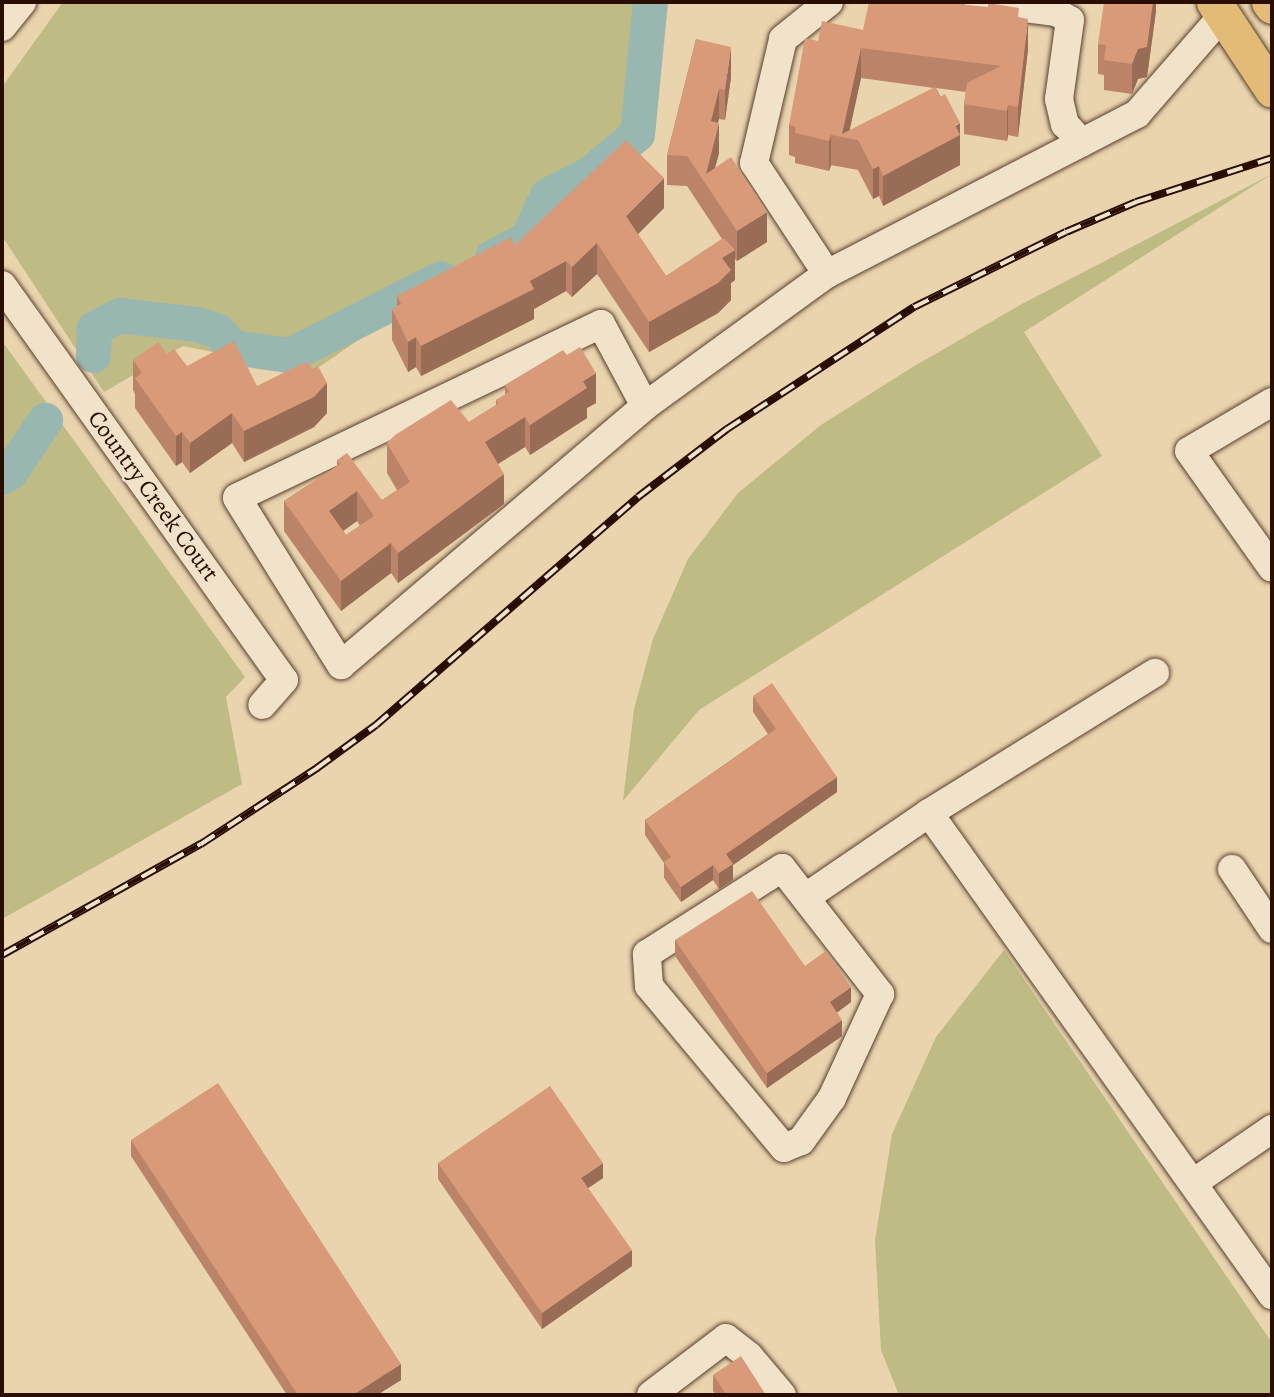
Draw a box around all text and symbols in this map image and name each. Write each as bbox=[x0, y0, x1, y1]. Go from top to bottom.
street label: Country Creek Court bbox=[81, 405, 225, 587]

